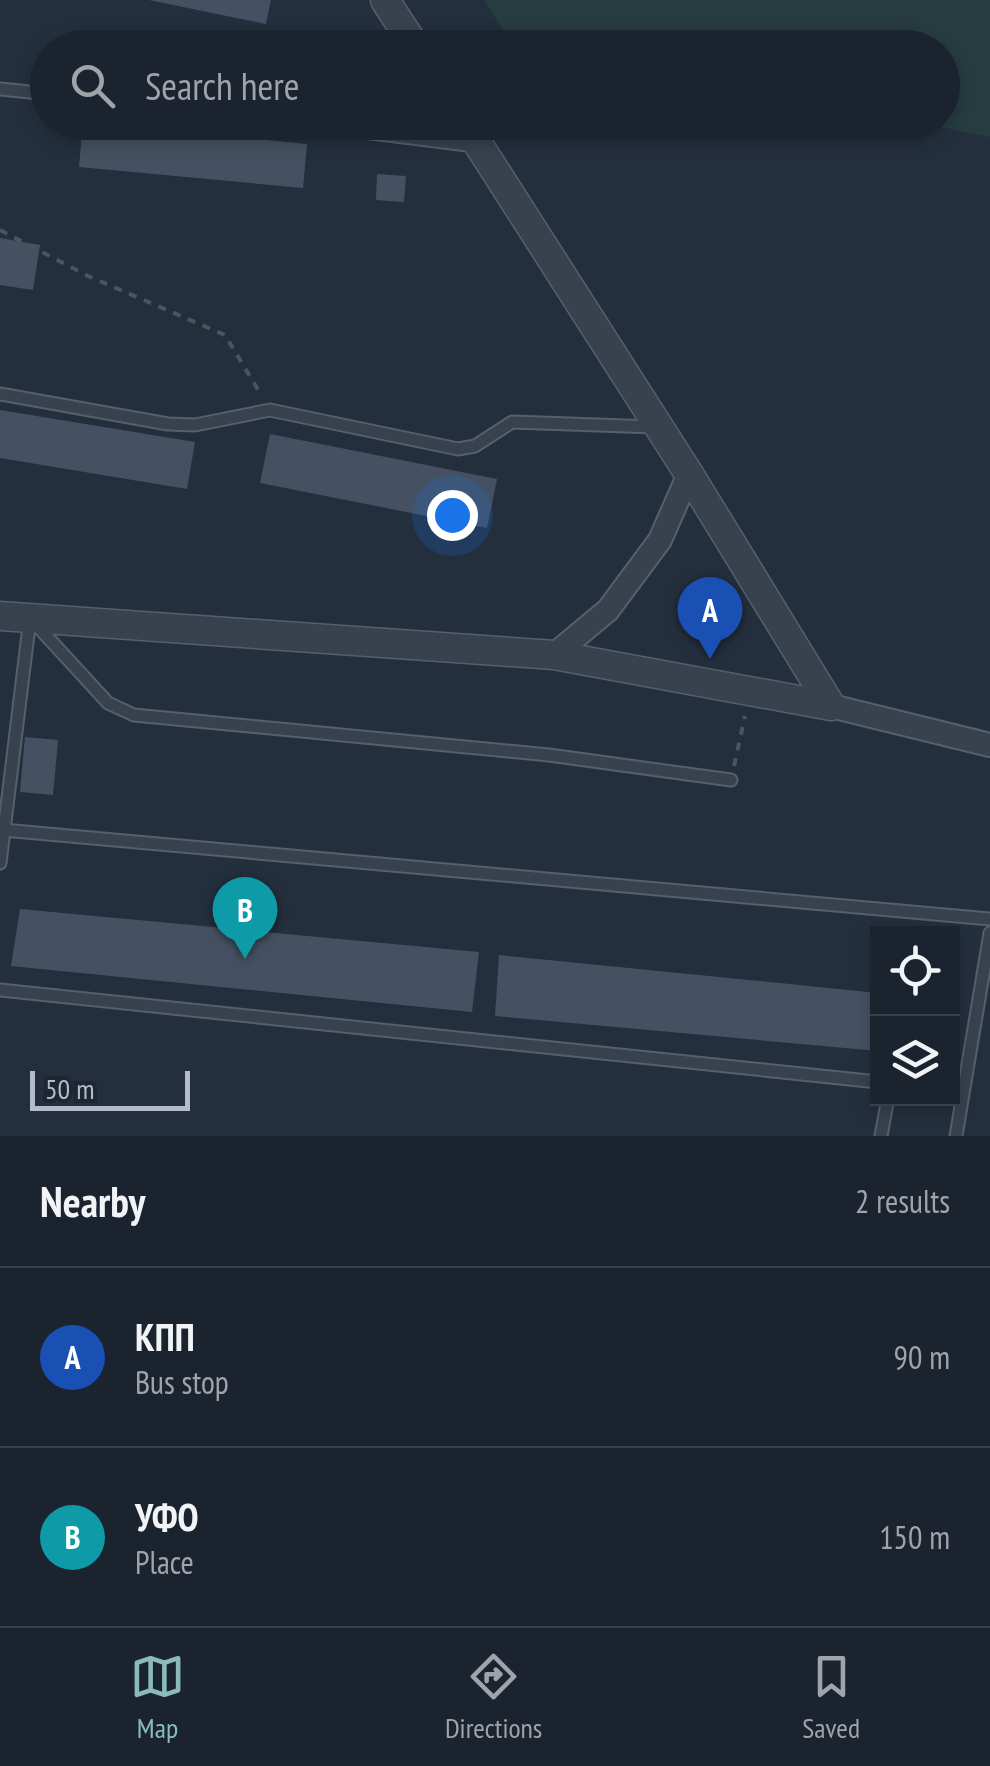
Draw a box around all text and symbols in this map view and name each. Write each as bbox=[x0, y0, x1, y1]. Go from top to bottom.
search box bbox=[30, 30, 960, 140]
icon: search bbox=[65, 58, 120, 113]
text: Search here bbox=[145, 61, 299, 110]
your location bbox=[427, 490, 478, 541]
pin: A bbox=[678, 576, 742, 659]
pin: B bbox=[212, 876, 278, 959]
map controls bbox=[870, 926, 960, 1106]
button: locate bbox=[870, 926, 960, 1016]
button: layers bbox=[870, 1016, 960, 1106]
scale bar bbox=[30, 1066, 190, 1110]
text: 50 m bbox=[45, 1070, 94, 1107]
text: Nearby bbox=[40, 1174, 145, 1229]
text: 2 results bbox=[855, 1180, 950, 1222]
text: КПП bbox=[135, 1312, 195, 1361]
text: A bbox=[64, 1336, 81, 1378]
text: 90 m bbox=[894, 1336, 950, 1378]
text: Bus stop bbox=[135, 1361, 229, 1403]
text: УФО bbox=[135, 1492, 199, 1541]
text: B bbox=[65, 1516, 80, 1558]
text: 150 m bbox=[879, 1516, 950, 1558]
text: Place bbox=[135, 1541, 194, 1583]
tab: Map bbox=[130, 1649, 185, 1746]
tab: Directions bbox=[445, 1649, 542, 1746]
tab: Saved bbox=[802, 1649, 860, 1746]

